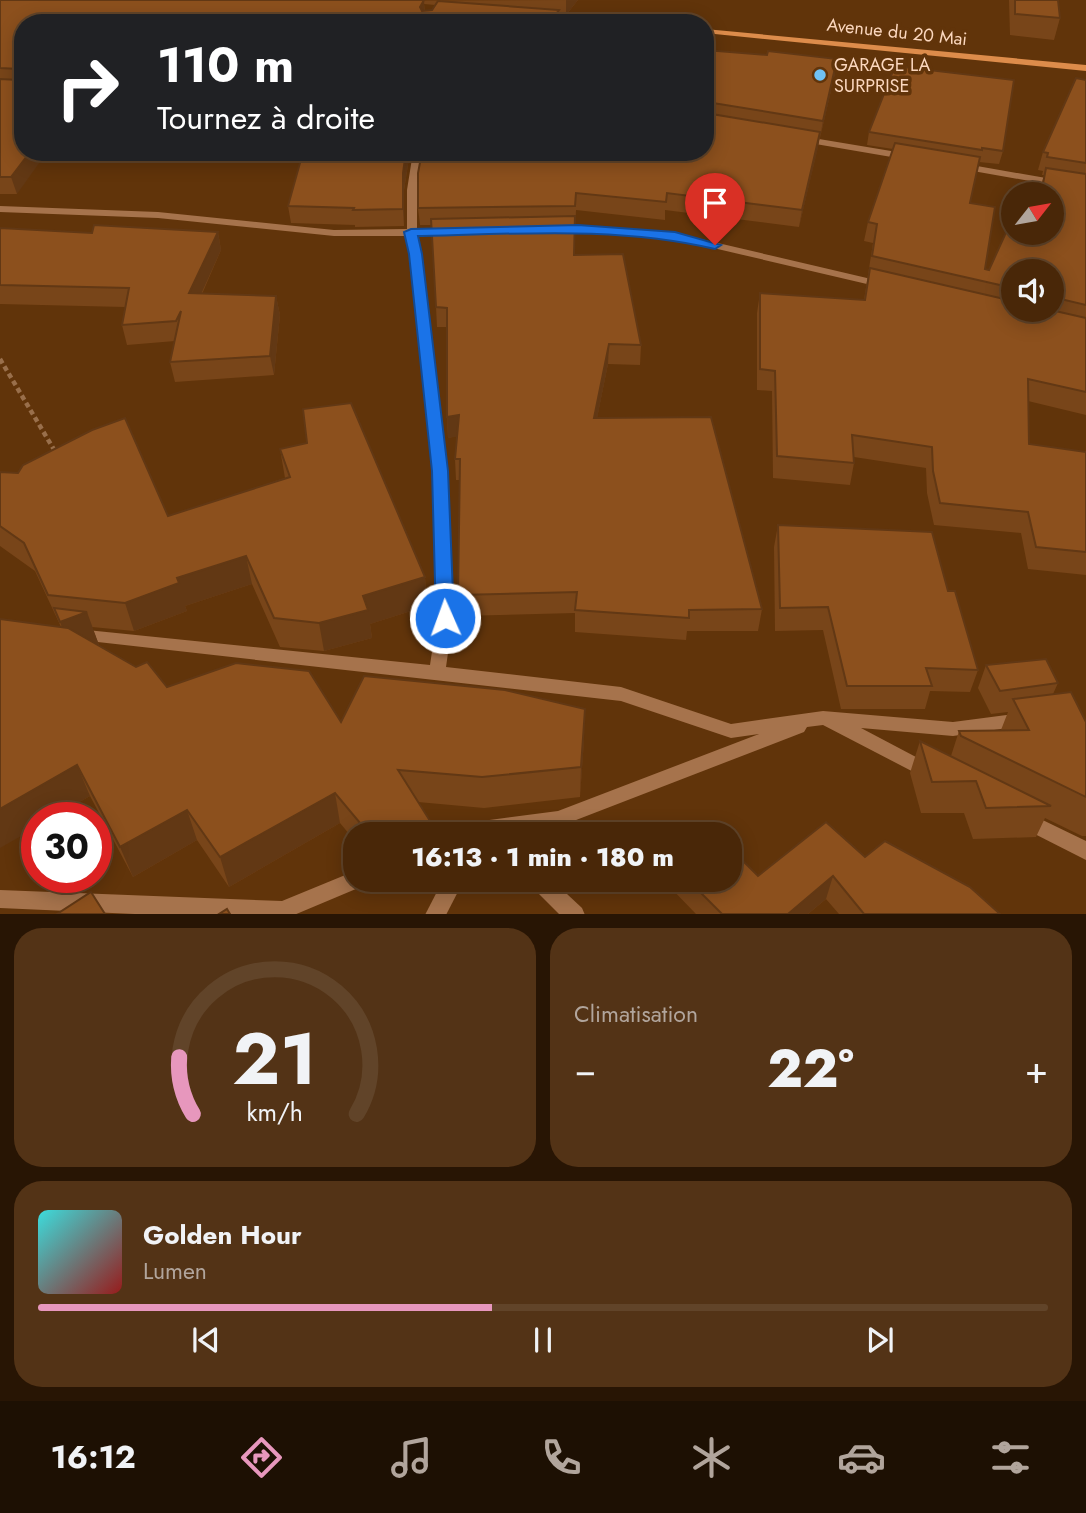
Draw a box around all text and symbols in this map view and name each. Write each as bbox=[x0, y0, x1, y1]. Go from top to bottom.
street label: Avenue du 20 Mai bbox=[826, 12, 968, 52]
text: 110 m bbox=[157, 30, 294, 100]
icon: right bbox=[42, 42, 133, 133]
place label: GARAGE LA SURPRISE bbox=[834, 52, 931, 99]
marker: GARAGE LA SURPRISE bbox=[812, 67, 828, 83]
text: Tournez à droite bbox=[157, 95, 375, 141]
pin bbox=[685, 173, 745, 245]
north arrow bbox=[1001, 182, 1064, 245]
map controls bbox=[1001, 182, 1064, 322]
icon: arrive bbox=[696, 184, 734, 222]
button: sound bbox=[1001, 259, 1064, 322]
position arrow bbox=[408, 581, 482, 655]
speed limit sign: 30 bbox=[21, 802, 112, 893]
text: 16:13 · 1 min · 180 m bbox=[411, 838, 674, 876]
text: Climatisation bbox=[574, 997, 698, 1031]
text: 21 bbox=[233, 1006, 317, 1111]
text: 22° bbox=[767, 1031, 854, 1107]
text: − bbox=[574, 1042, 596, 1097]
text: + bbox=[1025, 1042, 1048, 1097]
text: km/h bbox=[247, 1093, 303, 1129]
text: Golden Hour bbox=[143, 1216, 302, 1254]
text: Lumen bbox=[143, 1254, 207, 1288]
icon: previous bbox=[187, 1321, 225, 1359]
icon: pause bbox=[524, 1321, 562, 1359]
icon: next bbox=[861, 1321, 899, 1359]
icon: directions bbox=[237, 1433, 286, 1482]
icon: music bbox=[387, 1433, 436, 1482]
icon: phone bbox=[537, 1433, 586, 1482]
icon: climate bbox=[687, 1433, 736, 1482]
icon: car bbox=[837, 1433, 886, 1482]
icon: filters bbox=[986, 1433, 1035, 1482]
text: 16:12 bbox=[50, 1434, 136, 1480]

